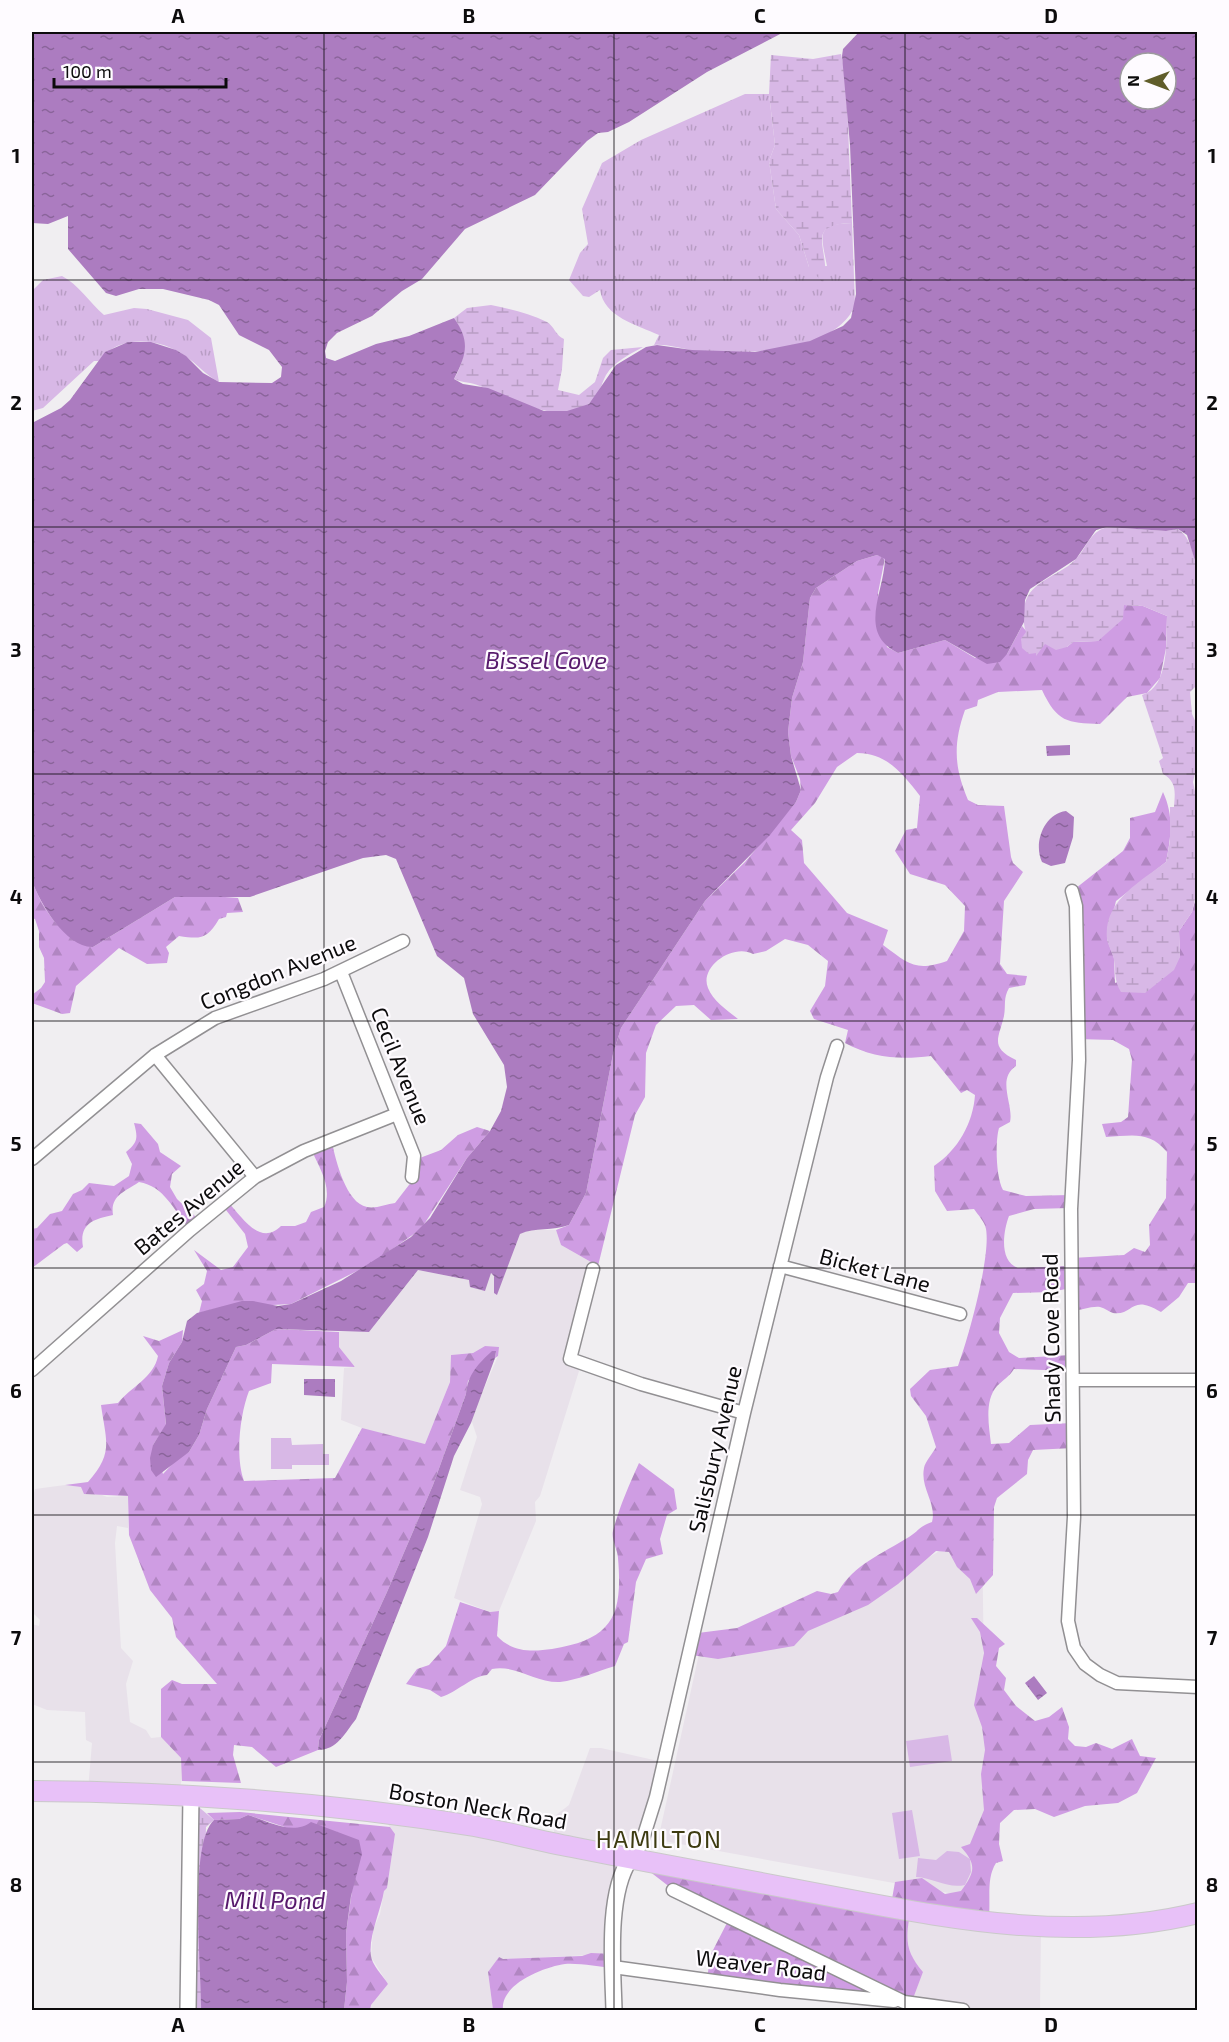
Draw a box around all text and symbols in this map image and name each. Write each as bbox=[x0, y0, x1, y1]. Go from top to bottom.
text: A bbox=[171, 3, 185, 27]
text: B bbox=[463, 3, 475, 27]
text: C bbox=[754, 3, 766, 27]
text: D bbox=[1044, 3, 1058, 27]
scale bar bbox=[54, 51, 226, 89]
north arrow bbox=[1118, 51, 1178, 111]
text: 100 m bbox=[63, 60, 112, 82]
text: N bbox=[1123, 75, 1142, 87]
text: 1 bbox=[12, 143, 20, 167]
text: 1 bbox=[1208, 143, 1216, 167]
text: 2 bbox=[10, 390, 22, 414]
text: 2 bbox=[1206, 390, 1218, 414]
text: 3 bbox=[10, 637, 22, 661]
text: 3 bbox=[1206, 637, 1218, 661]
water label: Bissel Cove bbox=[485, 645, 607, 674]
text: 4 bbox=[10, 884, 23, 908]
text: 4 bbox=[1206, 884, 1219, 908]
street label: Congdon Avenue bbox=[196, 928, 359, 1014]
street label: Cecil Avenue bbox=[367, 1003, 437, 1128]
text: 5 bbox=[10, 1131, 22, 1155]
text: 5 bbox=[1206, 1131, 1218, 1155]
street label: Bates Avenue bbox=[128, 1153, 248, 1260]
street label: Bicket Lane bbox=[817, 1242, 934, 1296]
street label: Shady Cove Road bbox=[1036, 1253, 1064, 1423]
street label: Salisbury Avenue bbox=[682, 1363, 746, 1535]
text: 6 bbox=[10, 1378, 22, 1402]
text: 6 bbox=[1206, 1378, 1218, 1402]
text: 7 bbox=[11, 1625, 22, 1649]
text: 7 bbox=[1207, 1625, 1218, 1649]
street label: Boston Neck Road bbox=[387, 1777, 569, 1833]
district label: HAMILTON bbox=[596, 1824, 722, 1853]
text: 8 bbox=[10, 1872, 22, 1896]
text: 8 bbox=[1206, 1872, 1218, 1896]
water label: Mill Pond bbox=[225, 1885, 326, 1914]
street label: Weaver Road bbox=[694, 1943, 828, 1985]
text: A bbox=[171, 2012, 185, 2036]
text: B bbox=[463, 2012, 475, 2036]
text: C bbox=[754, 2012, 766, 2036]
text: D bbox=[1044, 2012, 1058, 2036]

